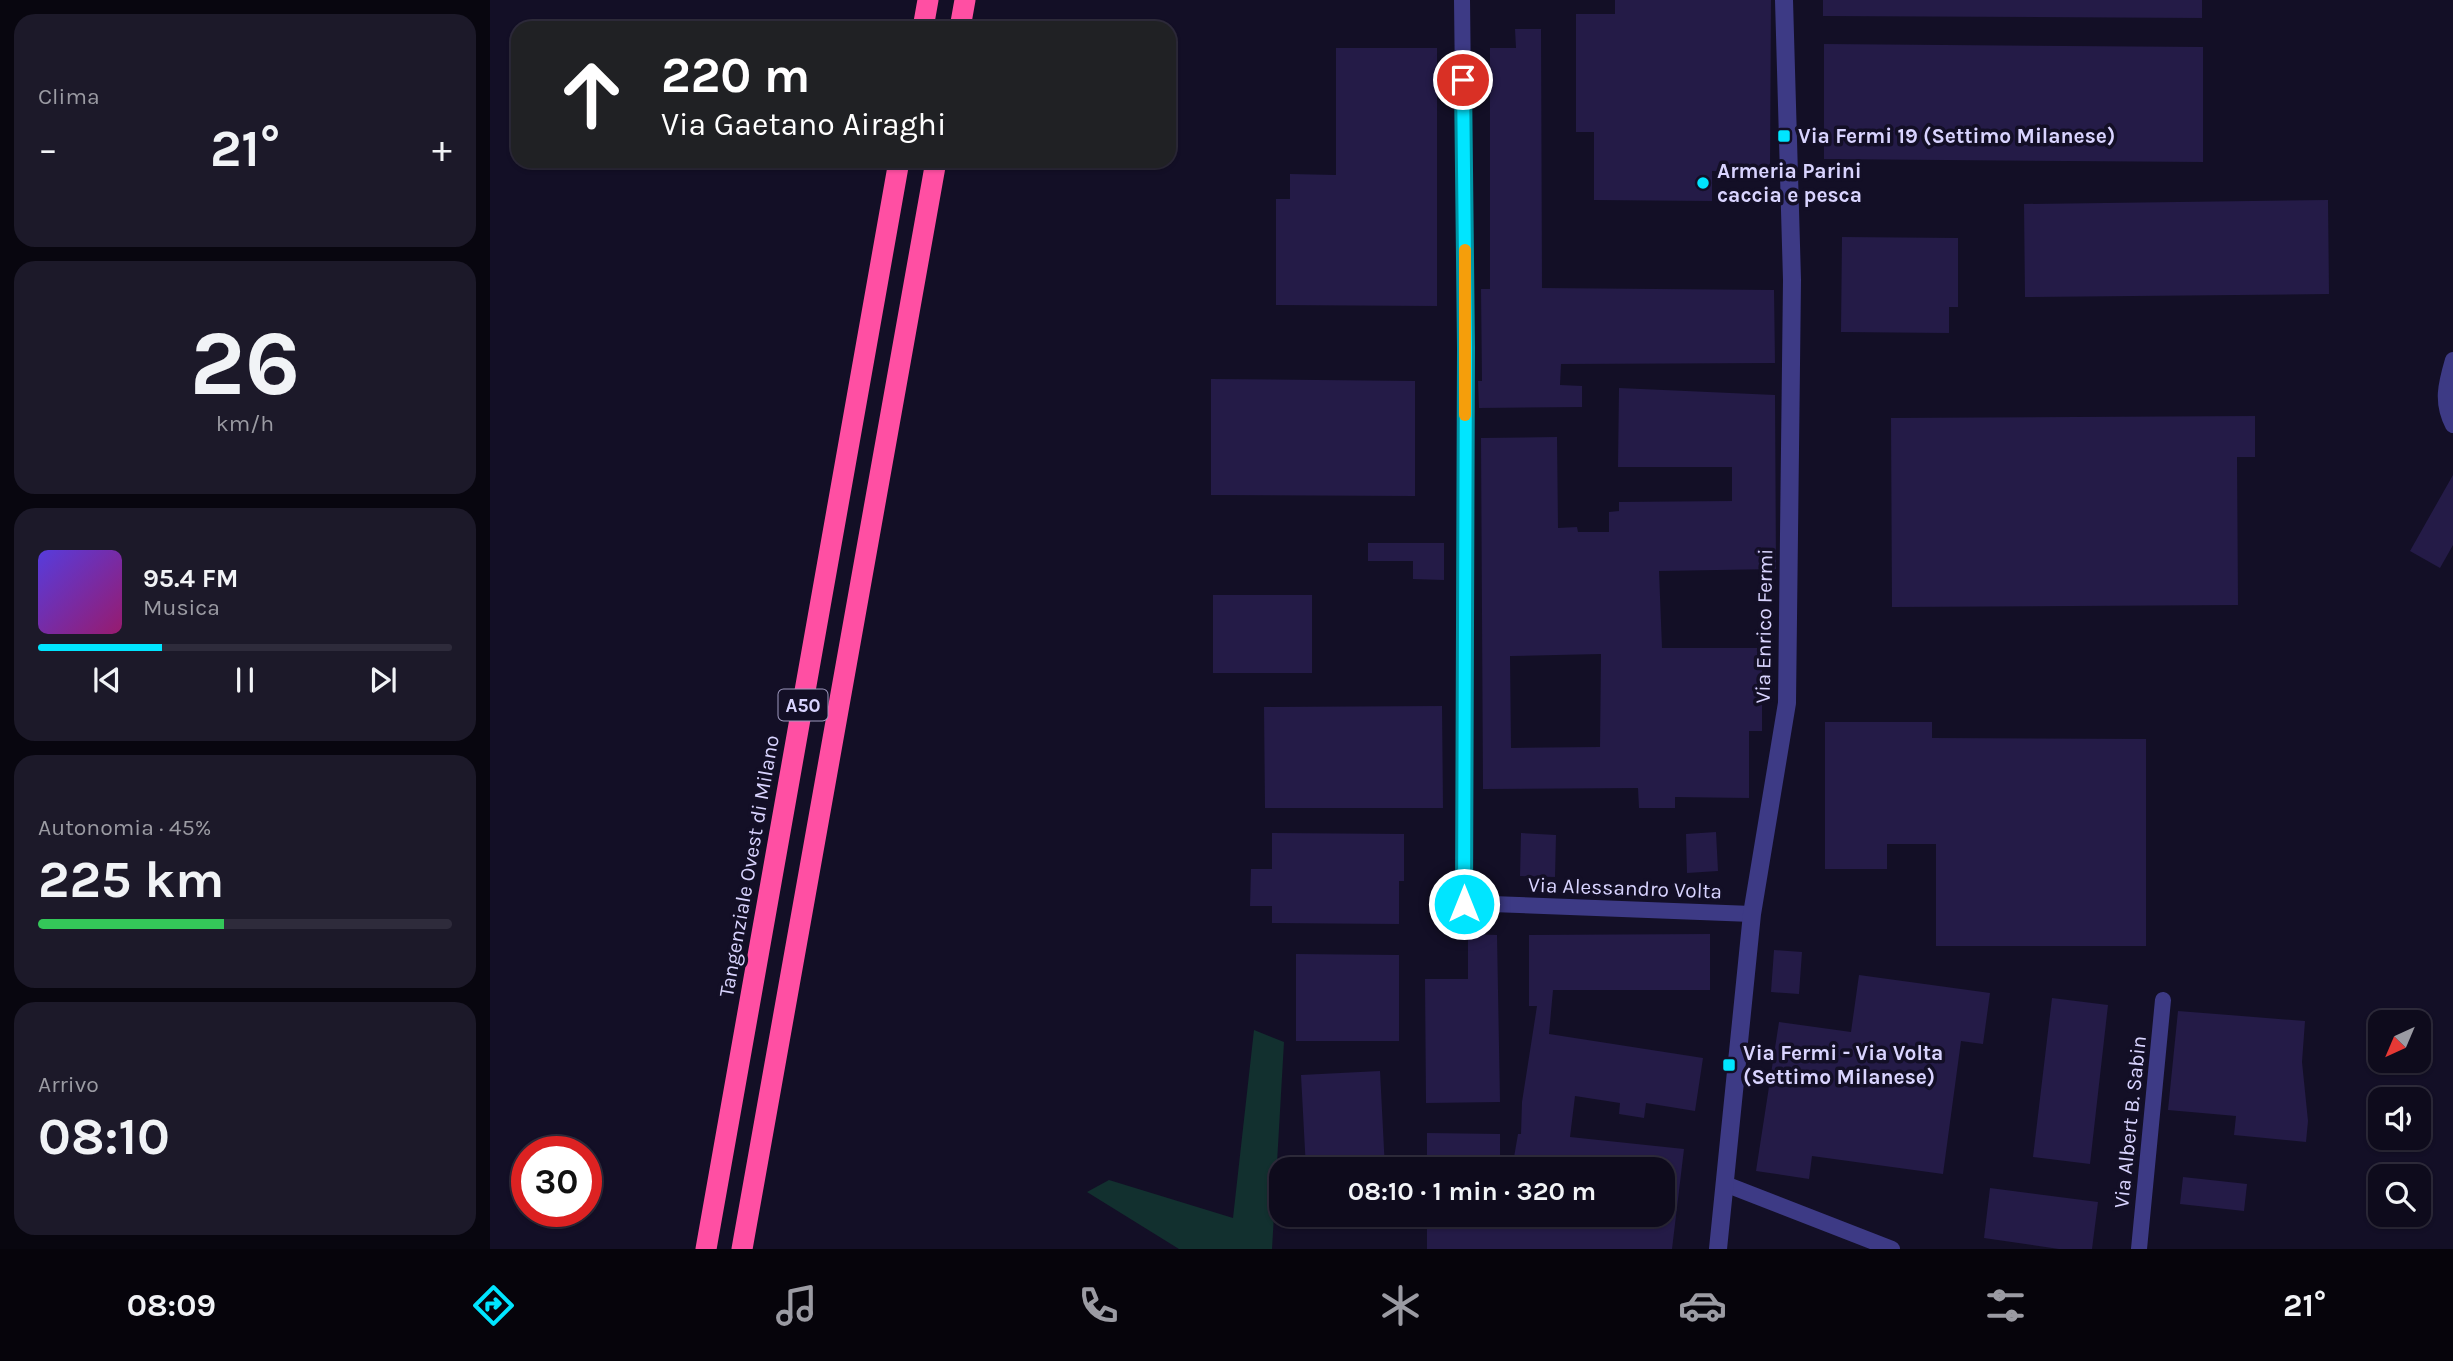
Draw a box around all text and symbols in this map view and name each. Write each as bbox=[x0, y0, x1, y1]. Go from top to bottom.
text: 220 m bbox=[661, 47, 810, 104]
icon: ahead bbox=[546, 49, 637, 140]
pin bbox=[1433, 50, 1493, 110]
icon: arrive bbox=[1444, 61, 1482, 99]
text: Clima bbox=[38, 83, 100, 110]
text: Via Gaetano Airaghi bbox=[661, 106, 946, 143]
text: 21° bbox=[210, 118, 280, 179]
place label: Via Fermi 19 (Settimo Milanese) bbox=[1798, 124, 2115, 148]
text: − bbox=[38, 127, 58, 172]
text: + bbox=[432, 127, 452, 172]
marker: Via Fermi 19 (Settimo Milanese) bbox=[1776, 128, 1792, 144]
place label: Armeria Parini caccia e pesca bbox=[1717, 159, 1862, 207]
marker: Armeria Parini caccia e pesca bbox=[1695, 175, 1711, 191]
text: 26 bbox=[190, 311, 300, 417]
text: km/h bbox=[216, 410, 274, 437]
street label: Via Enrico Fermi bbox=[1751, 548, 1777, 704]
text: 95.4 FM bbox=[143, 563, 239, 594]
text: Musica bbox=[143, 594, 220, 621]
icon: previous bbox=[88, 661, 126, 699]
icon: pause bbox=[226, 661, 264, 699]
icon: next bbox=[364, 661, 402, 699]
road number: A50 bbox=[778, 690, 828, 720]
street label: Tangenziale Ovest di Milano bbox=[714, 733, 784, 999]
text: Autonomia · 45% bbox=[38, 814, 211, 841]
text: 225 km bbox=[38, 849, 224, 910]
position arrow bbox=[1427, 867, 1501, 941]
street label: Via Alessandro Volta bbox=[1528, 873, 1722, 903]
north arrow bbox=[2368, 1010, 2431, 1073]
map controls bbox=[2368, 1010, 2431, 1227]
street label: Via Albert B. Sabin bbox=[2109, 1034, 2151, 1210]
place label: Via Fermi - Via Volta (Settimo Milanese) bbox=[1743, 1041, 1943, 1089]
marker: Via Fermi - Via Volta (Settimo Milanese) bbox=[1721, 1057, 1737, 1073]
text: Arrivo bbox=[38, 1071, 99, 1098]
button: sound bbox=[2368, 1087, 2431, 1150]
text: 08:10 bbox=[38, 1106, 170, 1167]
speed limit sign: 30 bbox=[511, 1136, 602, 1227]
button: search bbox=[2368, 1164, 2431, 1227]
text: 08:10 · 1 min · 320 m bbox=[1348, 1176, 1596, 1207]
icon: directions bbox=[469, 1281, 518, 1330]
icon: music bbox=[772, 1281, 821, 1330]
icon: phone bbox=[1074, 1281, 1123, 1330]
icon: climate bbox=[1376, 1281, 1425, 1330]
icon: car bbox=[1678, 1281, 1727, 1330]
icon: filters bbox=[1981, 1281, 2030, 1330]
text: 08:09 bbox=[127, 1287, 216, 1324]
text: 21° bbox=[2283, 1287, 2326, 1324]

